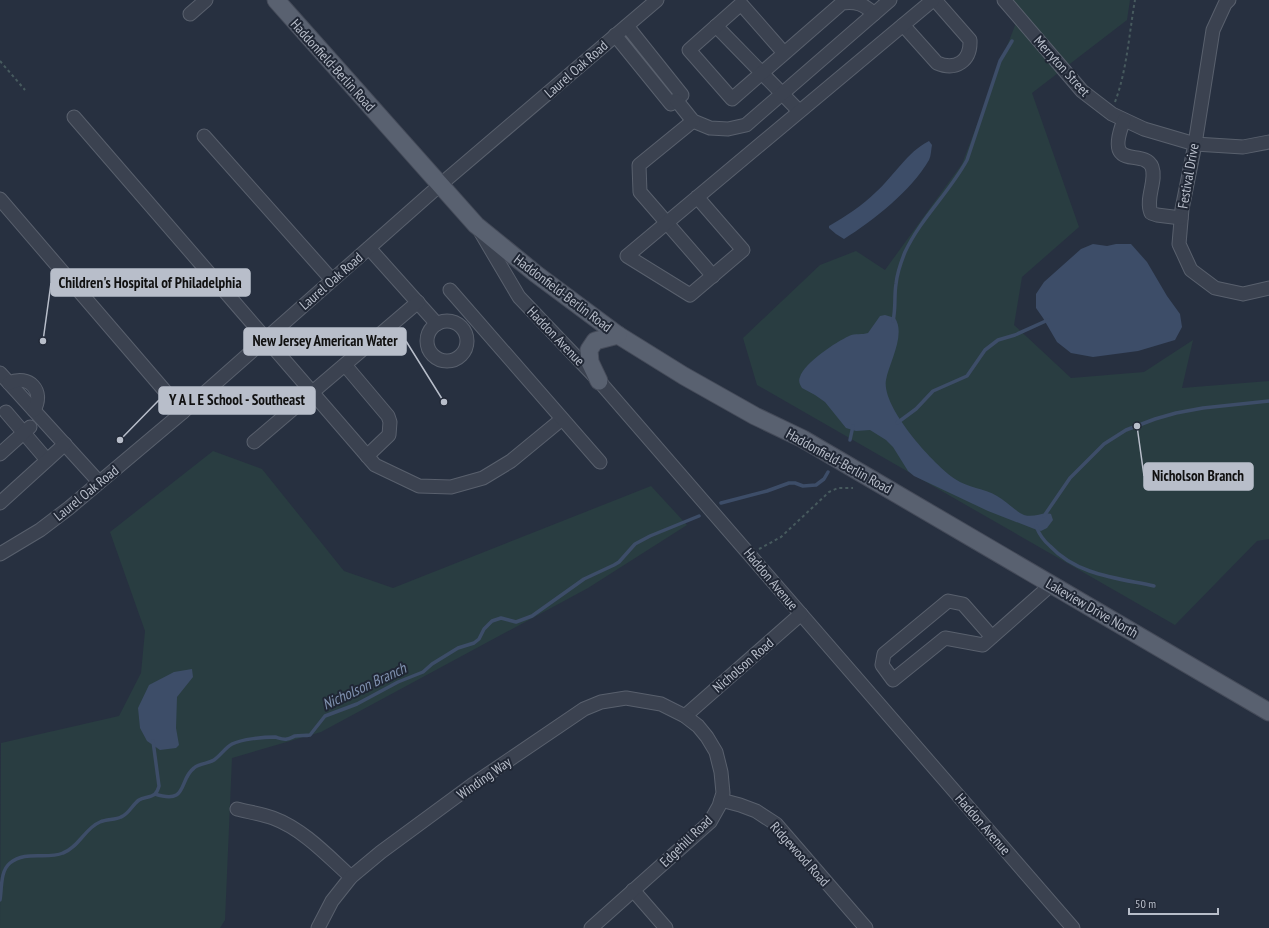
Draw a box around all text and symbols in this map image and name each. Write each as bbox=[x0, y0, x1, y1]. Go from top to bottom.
street label: Haddonfield-Berlin Road bbox=[287, 15, 379, 115]
street label: Merryton Street bbox=[1030, 32, 1094, 100]
street label: Laurel Oak Road bbox=[541, 36, 611, 102]
street label: Festival Drive bbox=[1173, 142, 1203, 210]
street label: Laurel Oak Road bbox=[296, 248, 366, 314]
street label: Haddonfield-Berlin Road bbox=[510, 250, 616, 336]
callout: Children's Hospital of Philadelphia bbox=[51, 269, 250, 296]
text: Children's Hospital of Philadelphia bbox=[58, 273, 242, 292]
street label: Haddon Avenue bbox=[523, 303, 589, 370]
callout: New Jersey American Water bbox=[244, 328, 406, 355]
text: New Jersey American Water bbox=[252, 331, 398, 350]
callout: Y A L E School - Southeast bbox=[159, 387, 315, 414]
text: Y A L E School - Southeast bbox=[168, 390, 306, 409]
street label: Haddonfield-Berlin Road bbox=[783, 424, 895, 498]
street label: Laurel Oak Road bbox=[50, 461, 122, 525]
callout: Nicholson Branch bbox=[1144, 463, 1253, 490]
text: Nicholson Branch bbox=[1152, 466, 1244, 485]
street label: Haddon Avenue bbox=[740, 544, 802, 614]
street label: Lakeview Drive North bbox=[1043, 574, 1141, 642]
street label: Nicholson Road bbox=[709, 634, 777, 696]
water label: Nicholson Branch bbox=[319, 658, 410, 714]
street label: Winding Way bbox=[453, 752, 515, 803]
street label: Haddon Avenue bbox=[951, 790, 1015, 859]
street label: Edgehill Road bbox=[656, 811, 716, 871]
street label: Ridgewood Road bbox=[766, 818, 834, 890]
scale bar bbox=[1129, 890, 1218, 916]
text: 50 m bbox=[1135, 896, 1156, 911]

